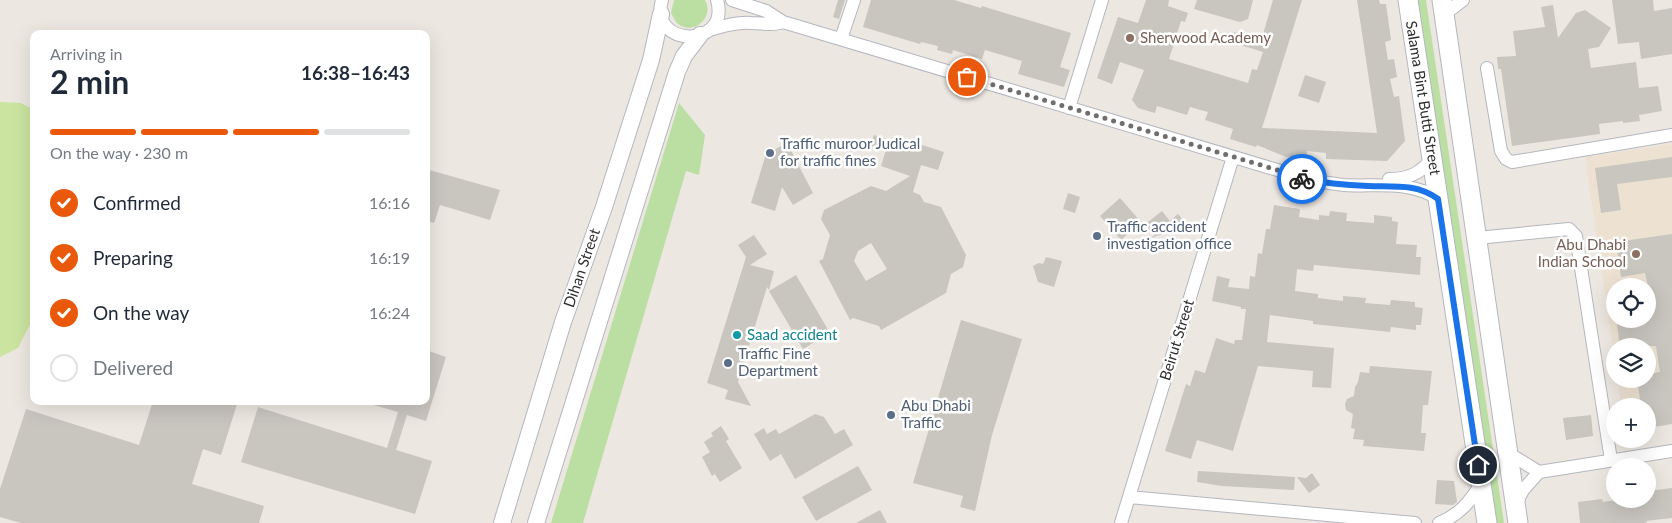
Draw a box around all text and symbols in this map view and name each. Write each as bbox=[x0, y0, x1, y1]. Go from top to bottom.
street label: Salama Bint Butti Street bbox=[1403, 19, 1445, 177]
place label: Sherwood Academy bbox=[1140, 28, 1271, 46]
marker: Sherwood Academy bbox=[1124, 32, 1136, 44]
text: Arriving in bbox=[50, 44, 123, 63]
pin bbox=[946, 56, 988, 98]
text: 16:38–16:43 bbox=[301, 61, 410, 84]
text: 2 min bbox=[50, 62, 129, 101]
icon: bag bbox=[953, 63, 981, 91]
place label: Traffic muroor Judical for traffic fines bbox=[780, 134, 920, 169]
text: On the way · 230 m bbox=[50, 143, 188, 162]
marker: Traffic muroor Judical for traffic fines bbox=[764, 147, 776, 159]
courier bbox=[1277, 154, 1327, 204]
icon: bike bbox=[1288, 165, 1316, 193]
icon: check bbox=[50, 189, 78, 217]
text: Confirmed bbox=[93, 191, 181, 214]
text: 16:16 bbox=[369, 193, 410, 212]
place label: Traffic accident investigation office bbox=[1107, 217, 1232, 252]
street label: Dihan Street bbox=[559, 225, 603, 310]
marker: Traffic accident investigation office bbox=[1091, 230, 1103, 242]
place label: Abu Dhabi Indian School bbox=[1538, 235, 1626, 270]
icon: check bbox=[50, 244, 78, 272]
text: Preparing bbox=[93, 246, 173, 269]
text: 16:19 bbox=[369, 248, 410, 267]
marker: Abu Dhabi Indian School bbox=[1630, 248, 1642, 260]
map controls bbox=[1606, 278, 1656, 508]
button: locate bbox=[1606, 278, 1656, 328]
street label: Beirut Street bbox=[1155, 296, 1197, 382]
icon: check bbox=[50, 299, 78, 327]
text: On the way bbox=[93, 301, 189, 324]
text: 16:24 bbox=[369, 303, 410, 322]
place label: Saad accident bbox=[747, 325, 838, 343]
marker: Saad accident bbox=[731, 329, 743, 341]
button: layers bbox=[1606, 338, 1656, 388]
place label: Traffic Fine Department bbox=[738, 344, 818, 379]
text: Delivered bbox=[93, 356, 173, 379]
marker: Traffic Fine Department bbox=[722, 357, 734, 369]
place label: Abu Dhabi Traffic bbox=[901, 396, 971, 431]
button: + bbox=[1606, 398, 1656, 448]
marker: Abu Dhabi Traffic bbox=[885, 409, 897, 421]
pin bbox=[1457, 444, 1499, 486]
icon: home bbox=[1464, 451, 1492, 479]
button: − bbox=[1606, 458, 1656, 508]

